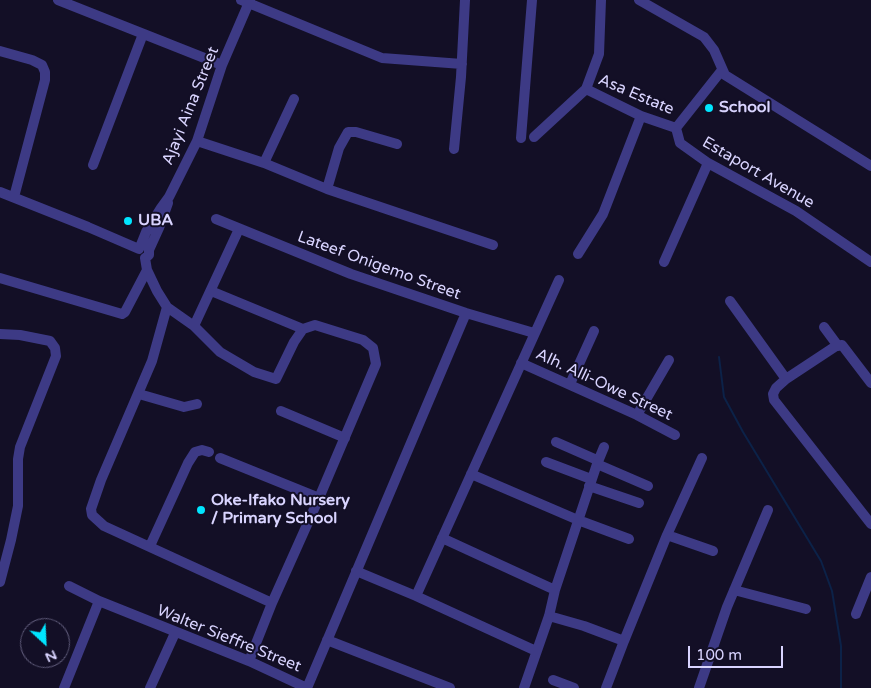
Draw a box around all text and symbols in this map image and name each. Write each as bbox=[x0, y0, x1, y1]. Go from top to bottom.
street label: Ajayi Aina Street bbox=[159, 44, 223, 168]
street label: Asa Estate bbox=[595, 70, 677, 120]
place label: School bbox=[719, 98, 771, 118]
marker: School bbox=[703, 102, 715, 114]
street label: Estaport Avenue bbox=[699, 133, 817, 213]
place label: UBA bbox=[138, 211, 173, 231]
marker: UBA bbox=[122, 215, 134, 227]
street label: Lateef Onigemo Street bbox=[295, 227, 463, 305]
street label: Alh. Alli-Owe Street bbox=[533, 345, 675, 425]
place label: Oke-Ifako Nursery / Primary School bbox=[211, 491, 350, 529]
marker: Oke-Ifako Nursery / Primary School bbox=[195, 504, 207, 516]
street label: Walter Sieffre Street bbox=[154, 601, 304, 677]
north arrow bbox=[20, 618, 70, 668]
scale bar bbox=[691, 636, 786, 668]
text: N bbox=[42, 646, 60, 666]
text: 100 m bbox=[696, 646, 742, 664]

